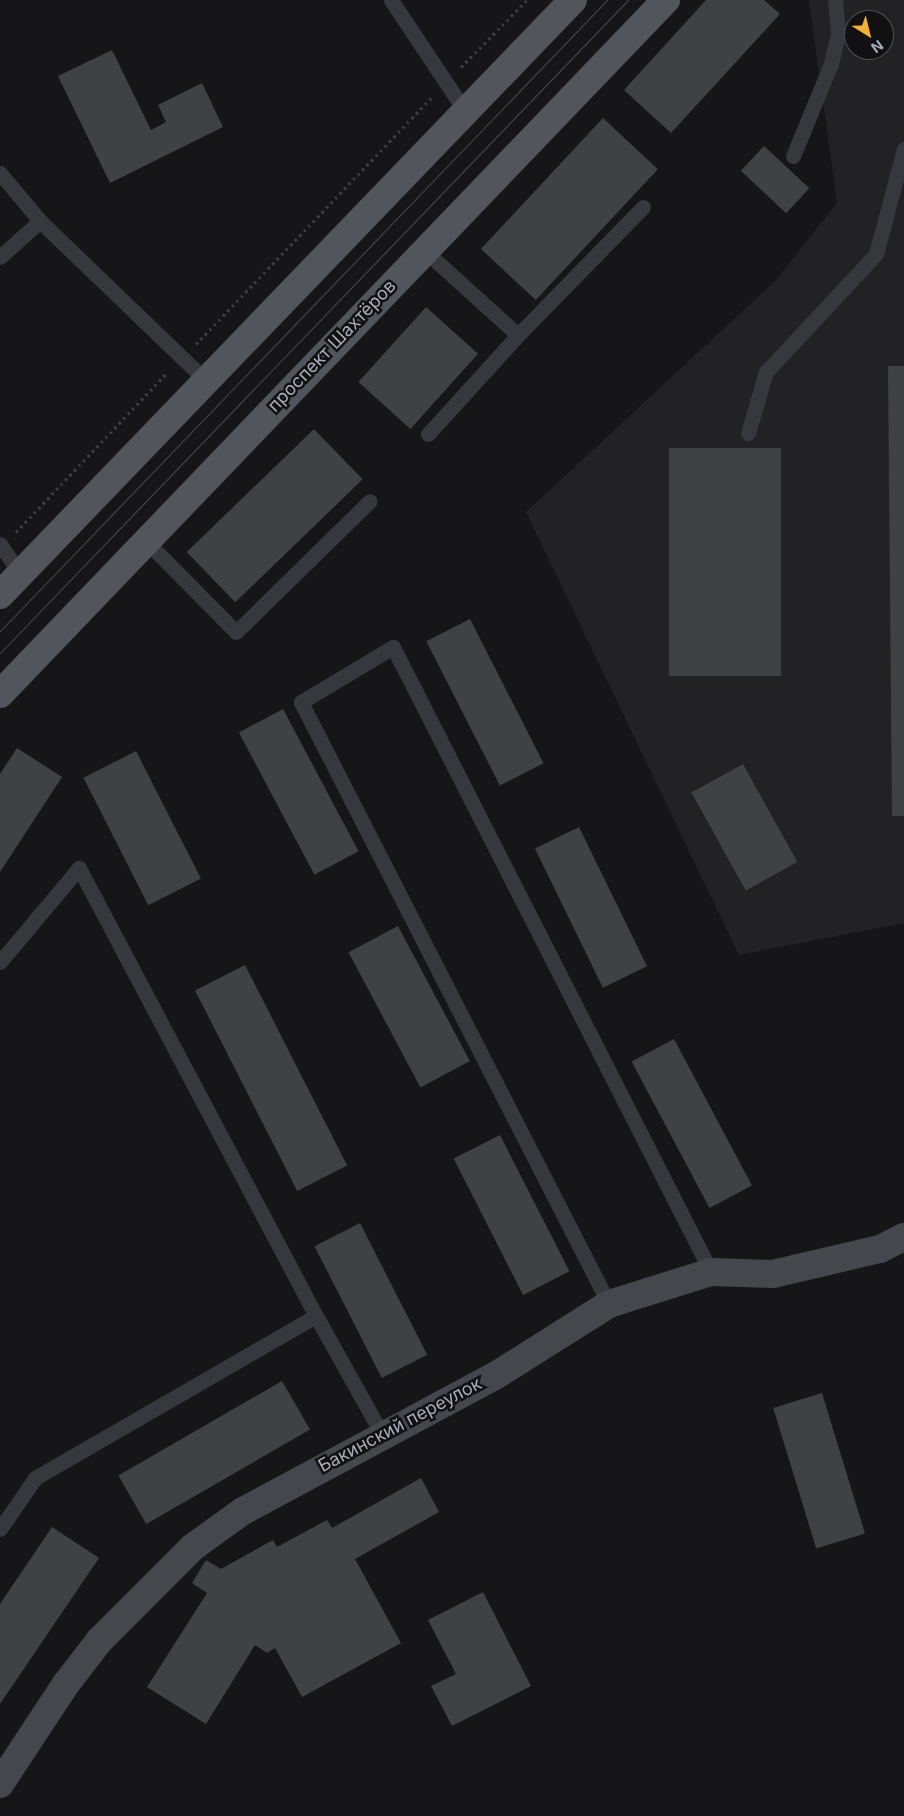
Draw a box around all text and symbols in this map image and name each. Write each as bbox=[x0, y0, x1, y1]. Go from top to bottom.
north arrow bbox=[844, 10, 894, 60]
text: N bbox=[868, 37, 887, 57]
street label: проспект Шахтёров bbox=[263, 276, 401, 416]
street label: Бакинский переулок bbox=[315, 1373, 485, 1477]

